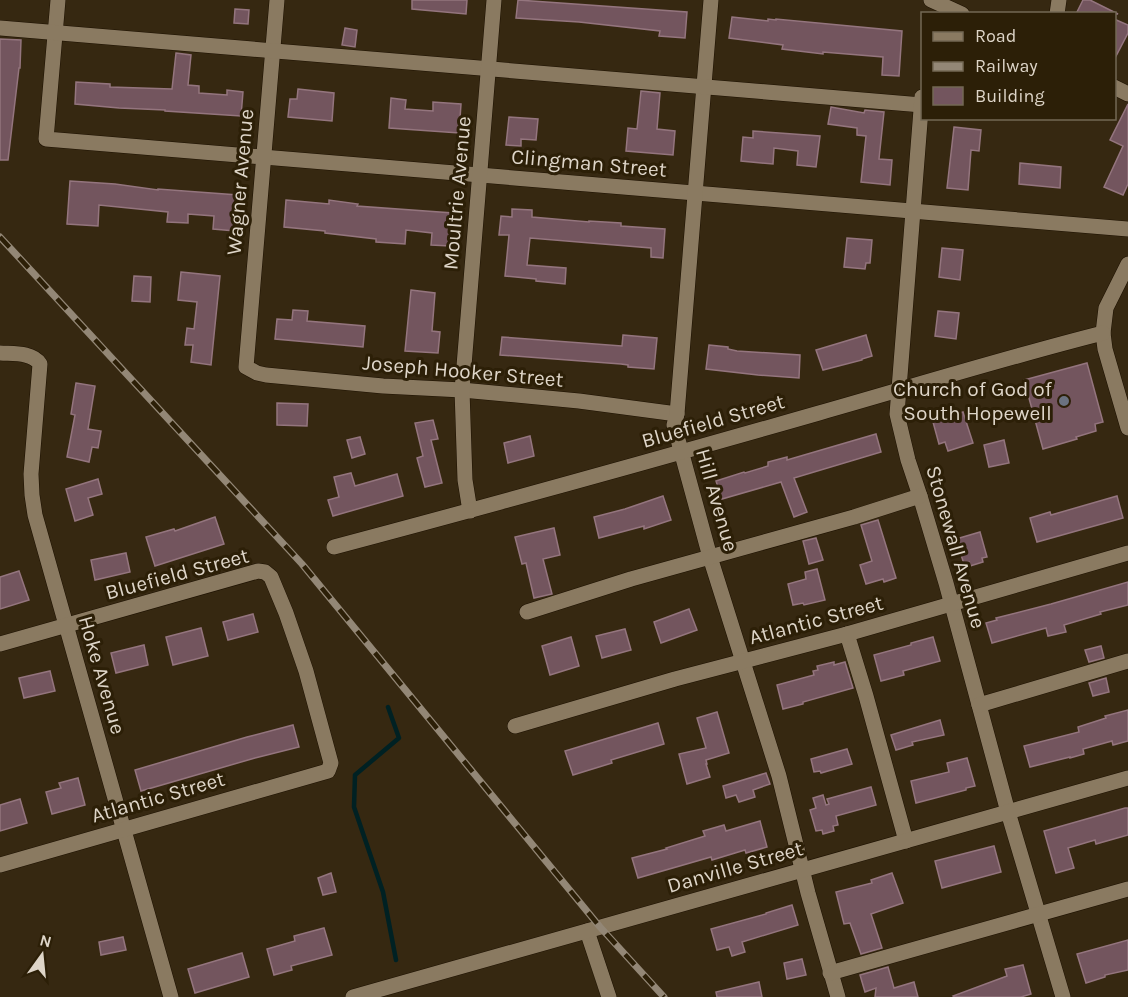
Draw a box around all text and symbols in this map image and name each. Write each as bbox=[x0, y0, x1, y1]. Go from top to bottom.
legend bbox=[921, 12, 1116, 120]
text: Road bbox=[975, 25, 1016, 47]
text: Railway bbox=[975, 55, 1038, 77]
text: Building bbox=[975, 85, 1045, 107]
street label: Wagner Avenue bbox=[222, 108, 258, 256]
street label: Moultrie Avenue bbox=[438, 115, 476, 271]
street label: Clingman Street bbox=[510, 144, 668, 182]
street label: Joseph Hooker Street bbox=[362, 350, 565, 392]
place label: Church of God of South Hopewell bbox=[893, 377, 1053, 425]
street label: Bluefield Street bbox=[639, 389, 787, 453]
marker: Church of God of South Hopewell bbox=[1057, 394, 1071, 408]
street label: Hill Avenue bbox=[691, 446, 743, 554]
street label: Stonewall Avenue bbox=[921, 463, 991, 631]
street label: Bluefield Street bbox=[103, 543, 252, 605]
street label: Atlantic Street bbox=[746, 591, 886, 649]
street label: Hoke Avenue bbox=[74, 613, 130, 737]
street label: Atlantic Street bbox=[89, 766, 228, 828]
street label: Danville Street bbox=[664, 836, 806, 898]
north arrow bbox=[12, 925, 72, 985]
text: N bbox=[38, 930, 54, 952]

